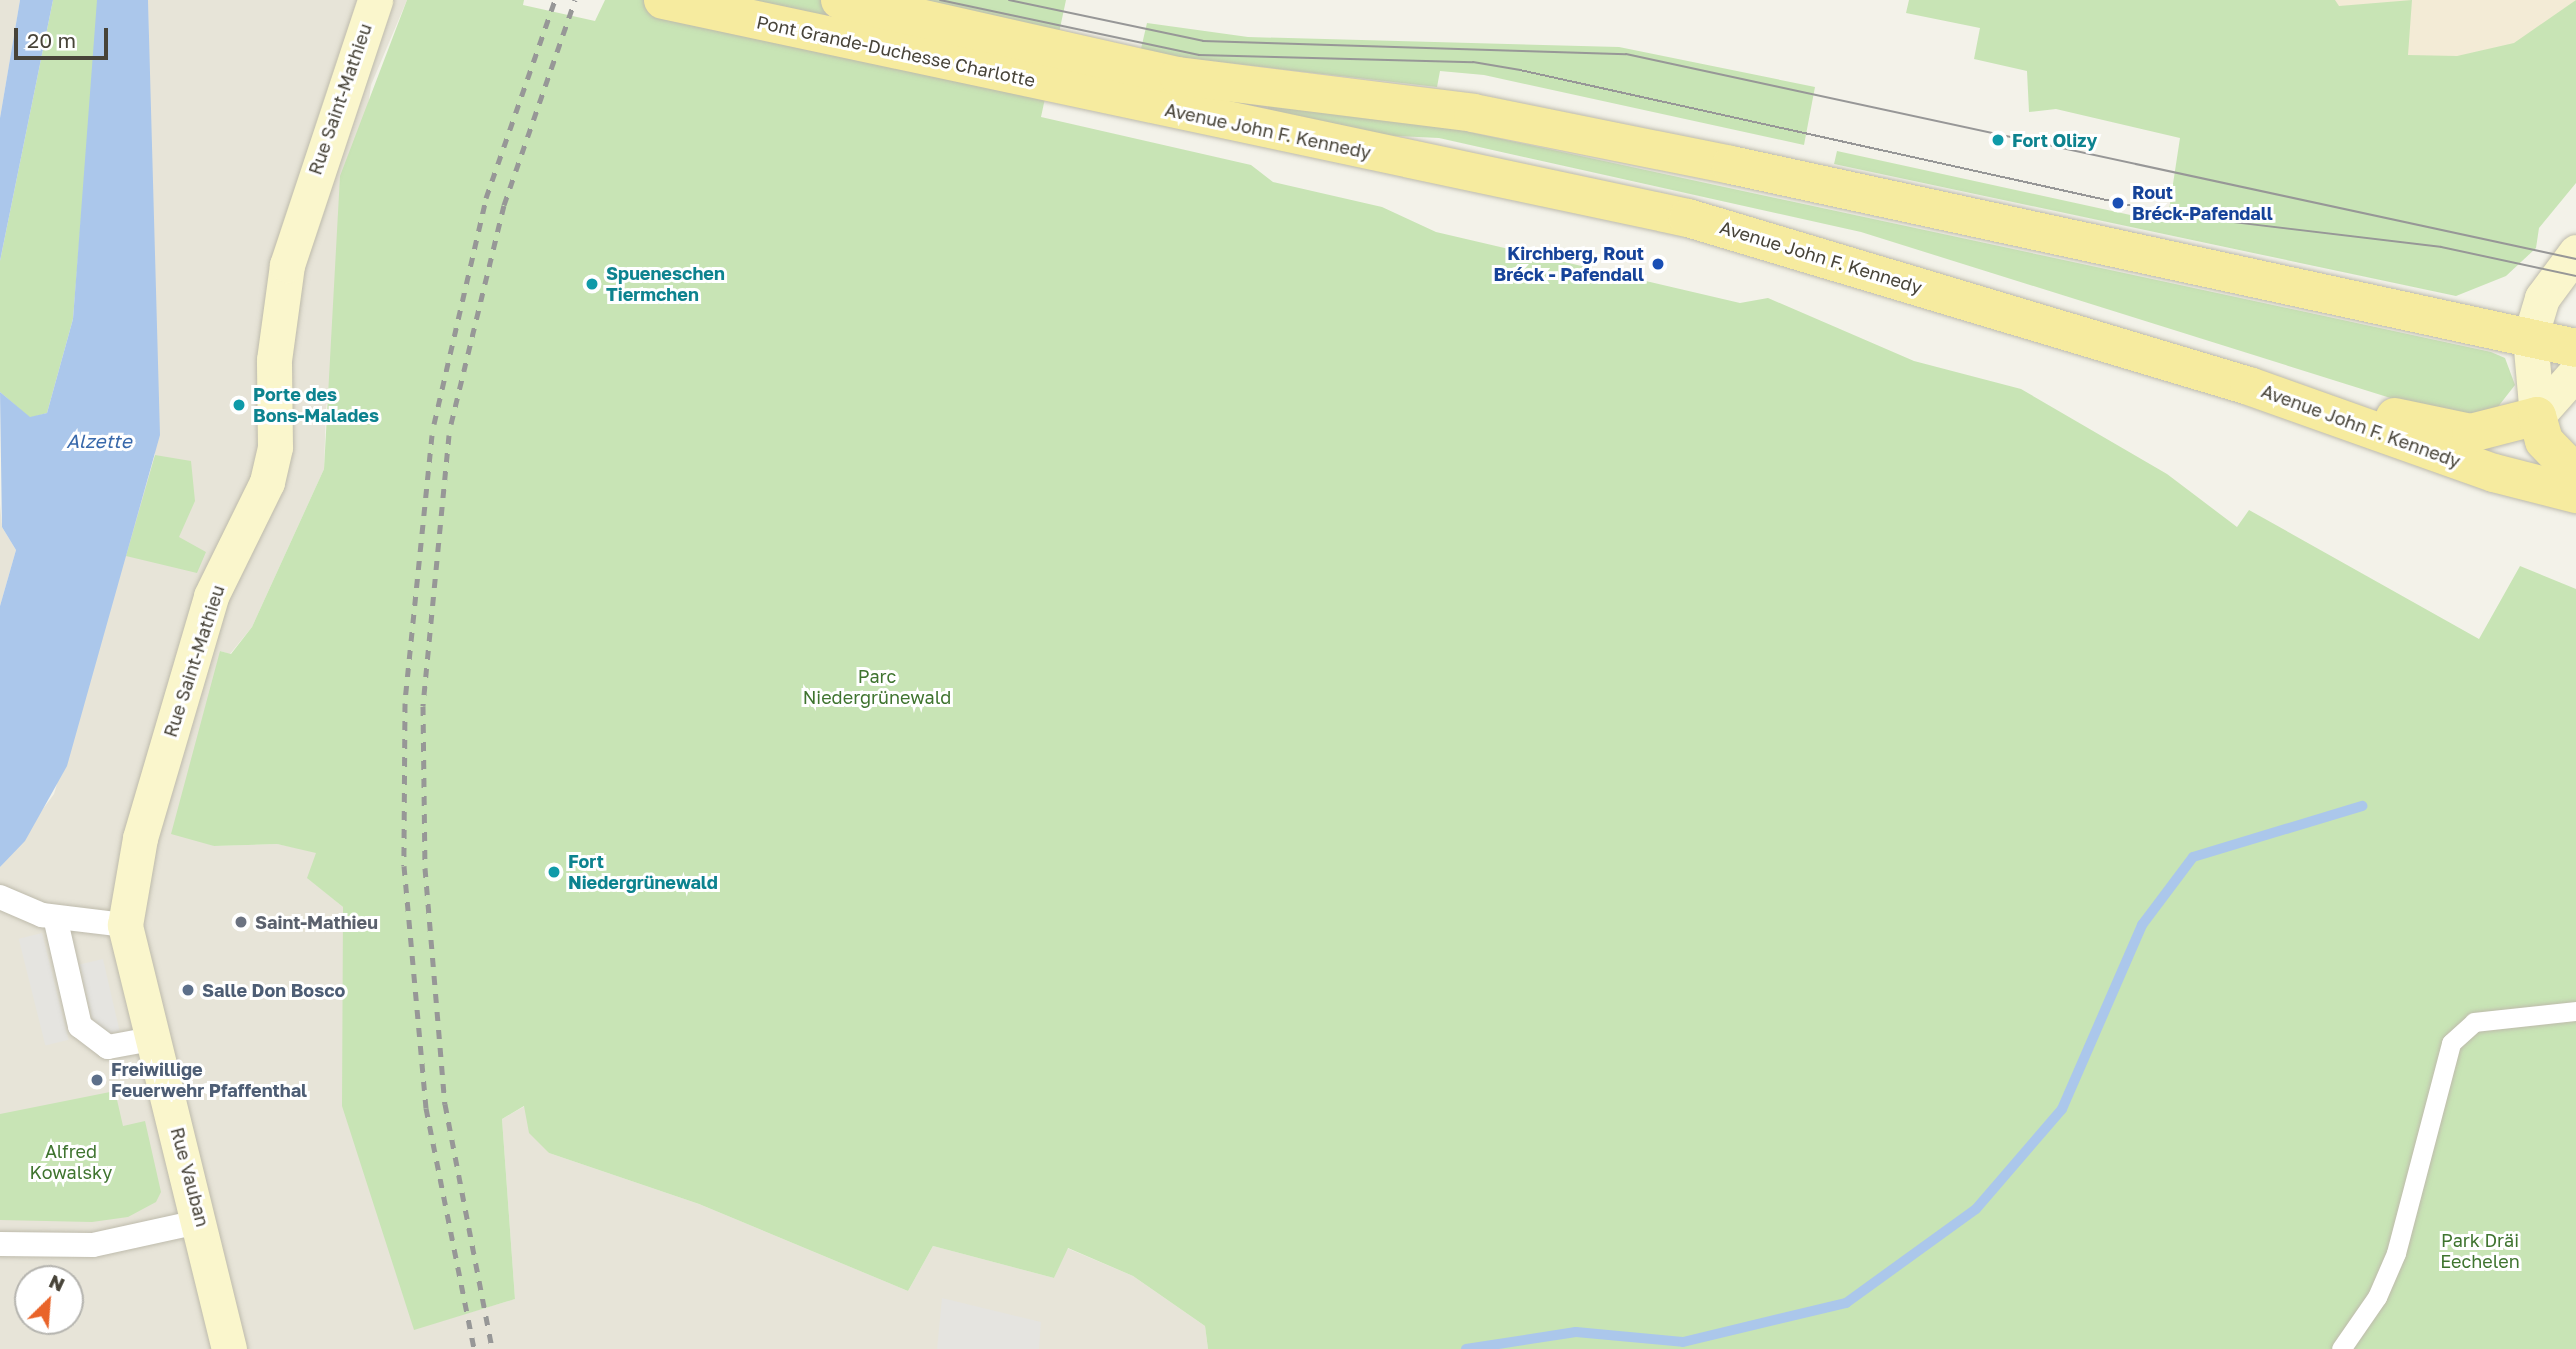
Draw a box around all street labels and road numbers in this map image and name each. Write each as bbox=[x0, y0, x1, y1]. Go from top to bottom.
street label: Pont Grande-Duchesse Charlotte bbox=[755, 11, 1037, 91]
street label: Rue Saint-Mathieu bbox=[304, 20, 376, 178]
street label: Avenue John F. Kennedy bbox=[1163, 99, 1373, 163]
street label: Avenue John F. Kennedy bbox=[1717, 216, 1925, 298]
street label: Avenue John F. Kennedy bbox=[2259, 380, 2463, 472]
street label: Rue Saint-Mathieu bbox=[159, 582, 229, 740]
street label: Rue Vauban bbox=[166, 1125, 214, 1229]

